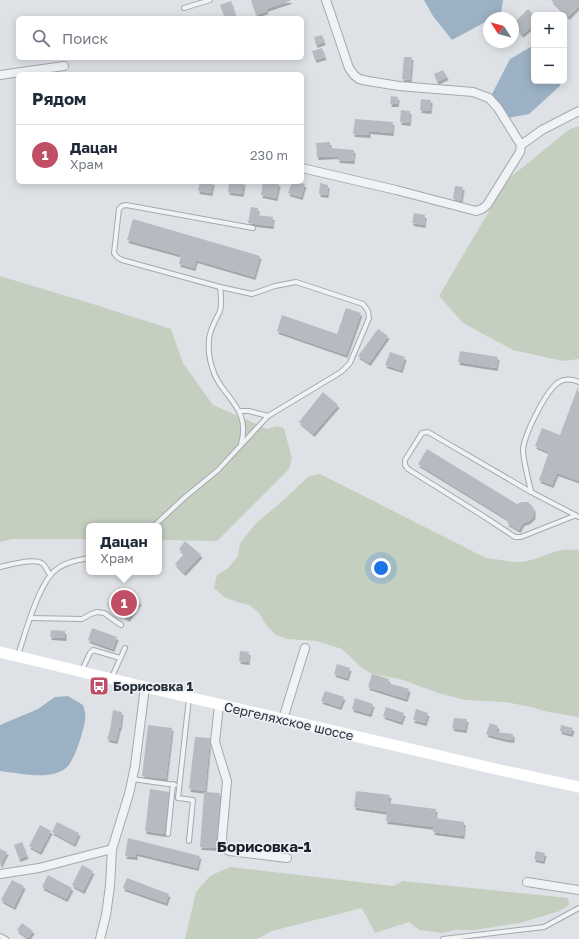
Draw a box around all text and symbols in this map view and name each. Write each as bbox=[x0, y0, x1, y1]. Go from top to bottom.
north arrow bbox=[483, 12, 519, 48]
map controls bbox=[531, 12, 567, 84]
button: + bbox=[531, 12, 567, 48]
search box bbox=[16, 16, 304, 60]
icon: search bbox=[30, 27, 52, 49]
text: Поиск bbox=[62, 29, 108, 47]
button: − bbox=[531, 48, 567, 84]
text: Рядом bbox=[32, 88, 86, 109]
text: Дацан bbox=[70, 138, 117, 156]
text: 1 bbox=[42, 147, 48, 163]
text: 230 m bbox=[250, 147, 288, 163]
text: Храм bbox=[70, 156, 103, 172]
popup bbox=[86, 523, 162, 575]
text: Дацан bbox=[100, 532, 148, 550]
text: Храм bbox=[100, 550, 134, 566]
your location bbox=[371, 558, 391, 578]
pin: 1 bbox=[111, 588, 137, 618]
bus stop icon: Борисовка 1 bbox=[88, 675, 110, 697]
place label: Борисовка 1 bbox=[113, 678, 194, 694]
street label: Сергеляхское шоссе bbox=[223, 698, 355, 744]
district label: Борисовка-1 bbox=[217, 837, 312, 855]

